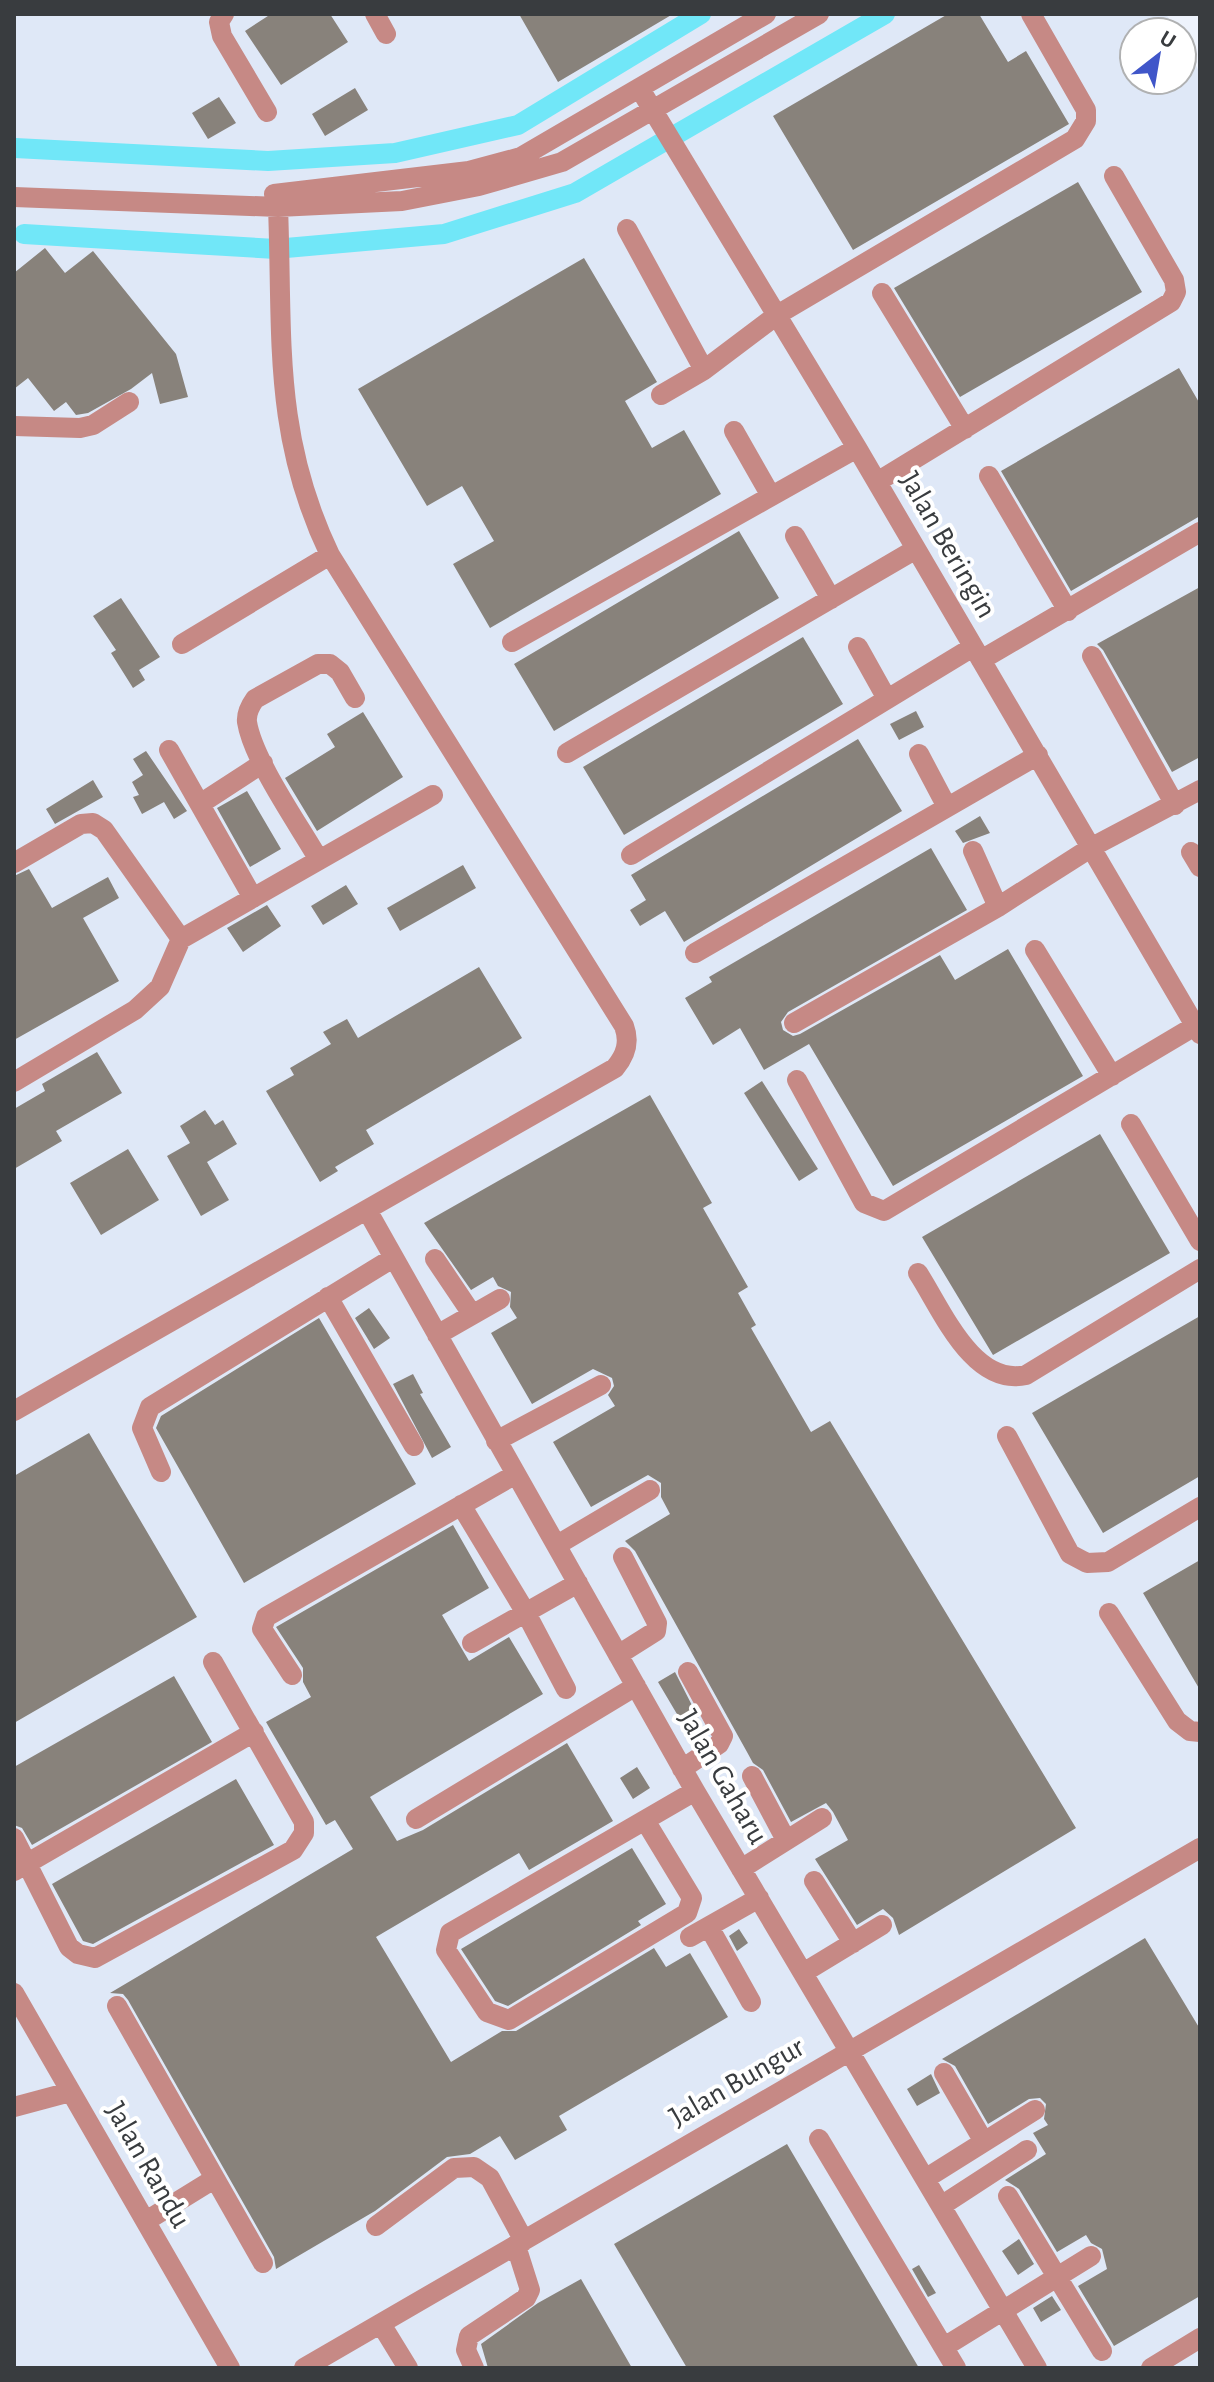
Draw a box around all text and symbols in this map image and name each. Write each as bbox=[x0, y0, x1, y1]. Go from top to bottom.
north arrow bbox=[1118, 16, 1198, 96]
text: U bbox=[1156, 27, 1179, 53]
street label: Jalan Beringin bbox=[894, 467, 1002, 623]
street label: Jalan Gaharu bbox=[673, 1705, 773, 1849]
street label: Jalan Bungur bbox=[665, 2031, 810, 2132]
street label: Jalan Randu bbox=[100, 2097, 196, 2233]

